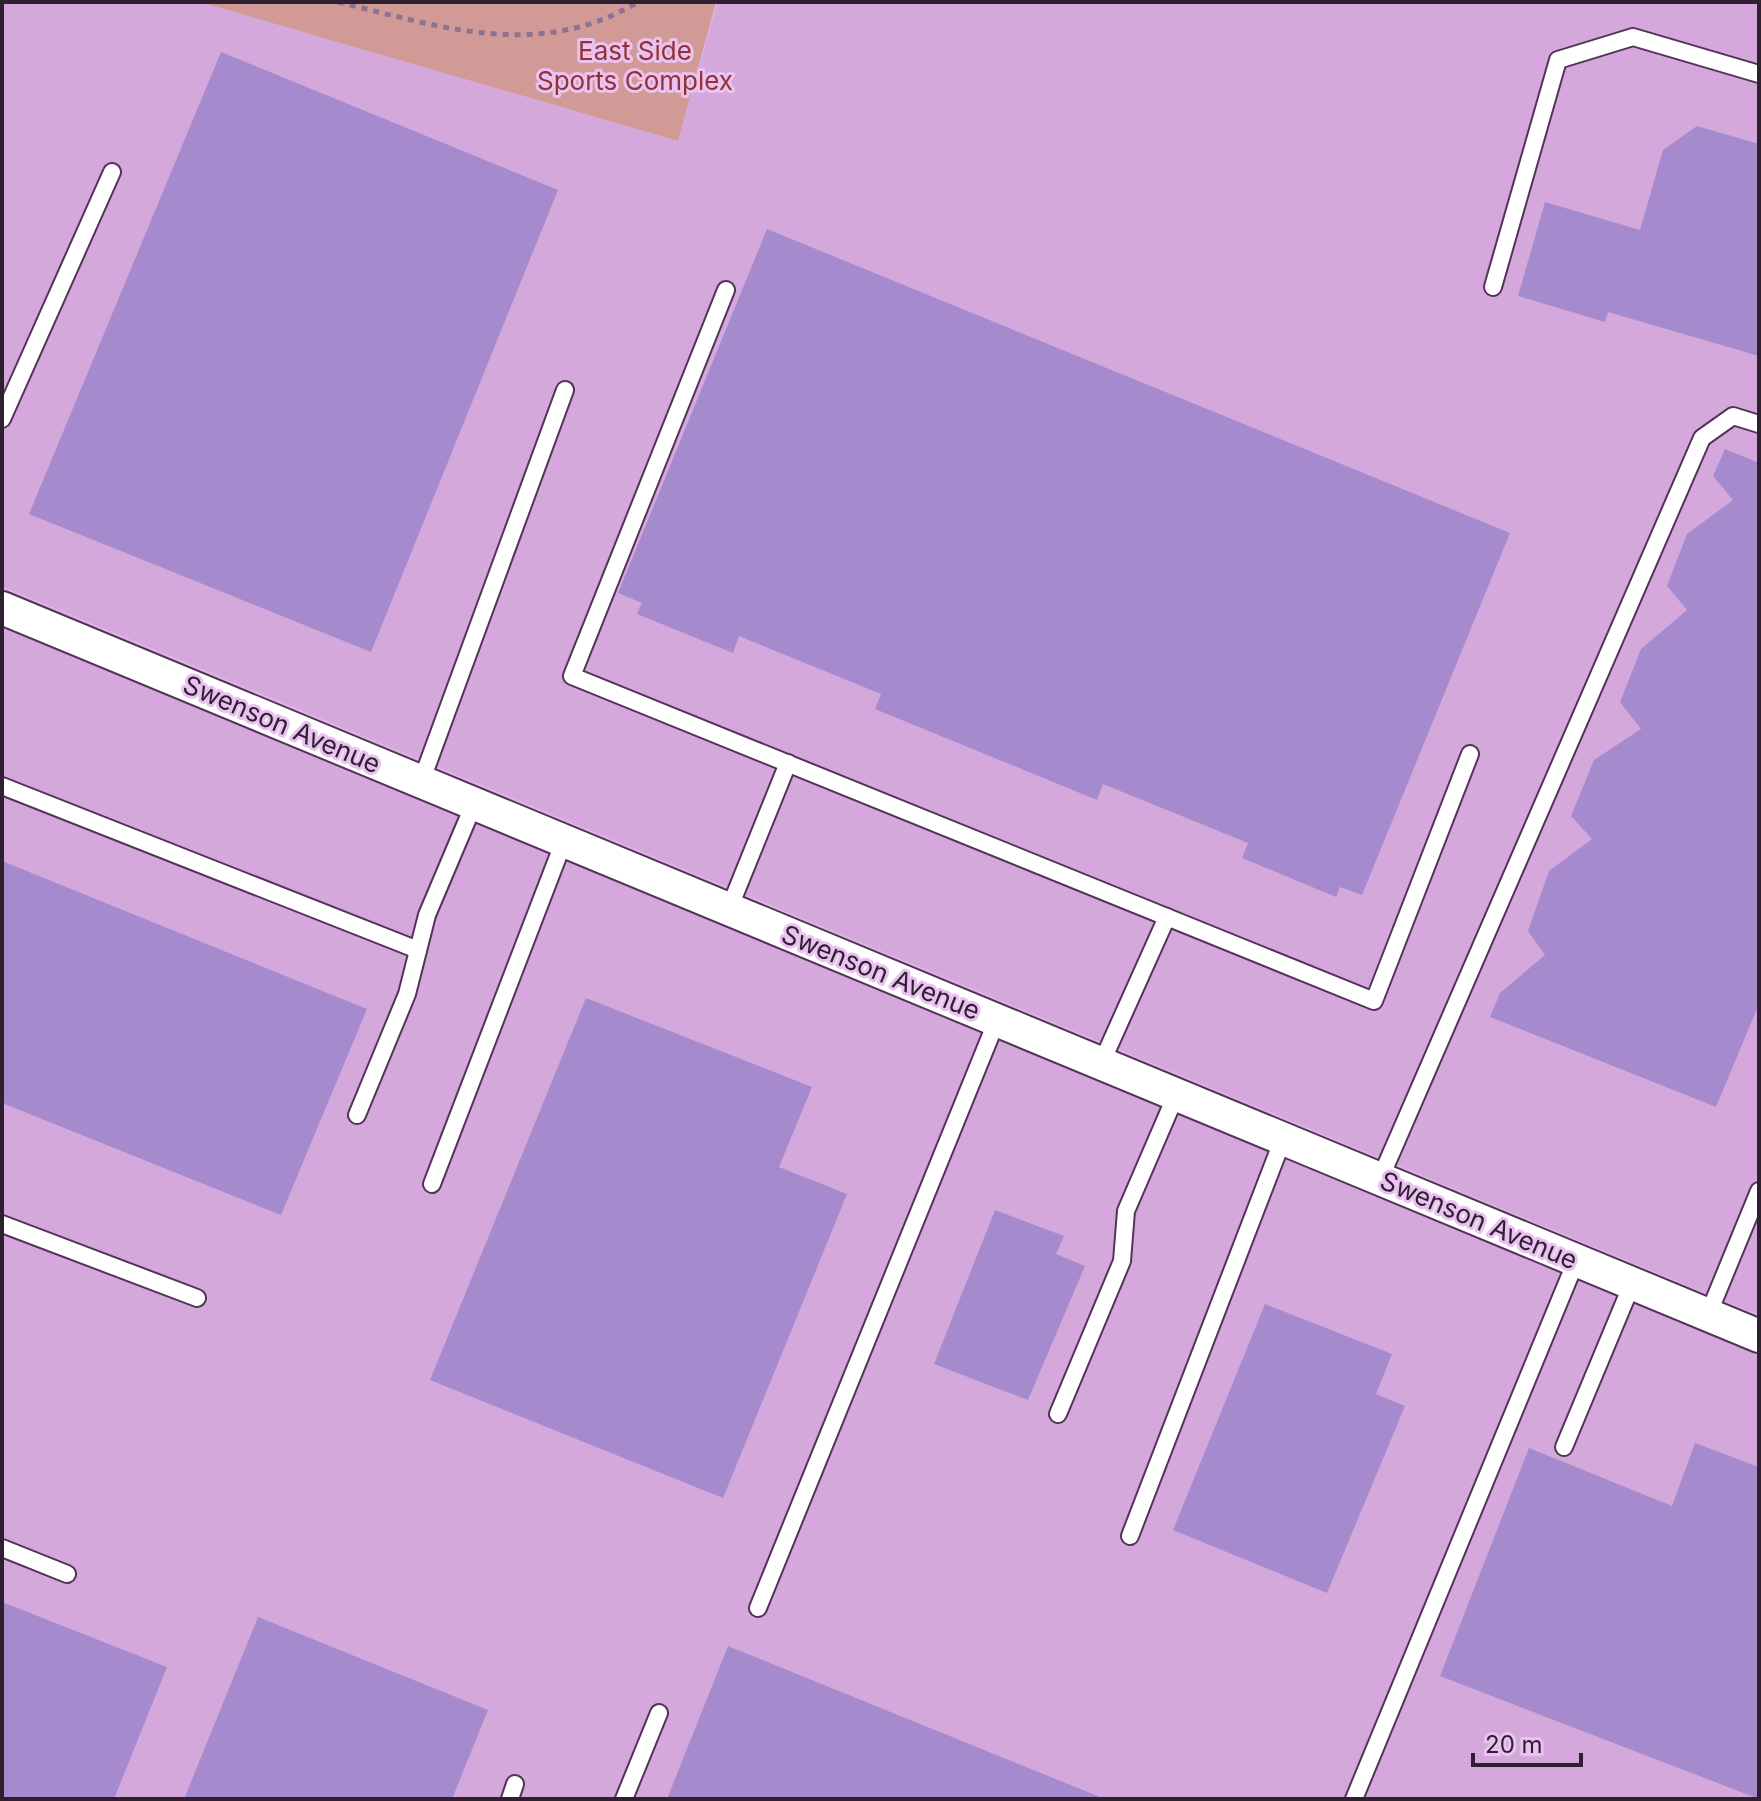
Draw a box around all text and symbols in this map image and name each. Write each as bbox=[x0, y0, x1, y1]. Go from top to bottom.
park label: East Side Sports Complex bbox=[537, 35, 733, 96]
street label: Swenson Avenue bbox=[179, 668, 385, 780]
street label: Swenson Avenue bbox=[777, 918, 985, 1026]
street label: Swenson Avenue bbox=[1376, 1164, 1582, 1276]
scale bar bbox=[1473, 1717, 1581, 1767]
text: 20 m bbox=[1485, 1730, 1543, 1759]

